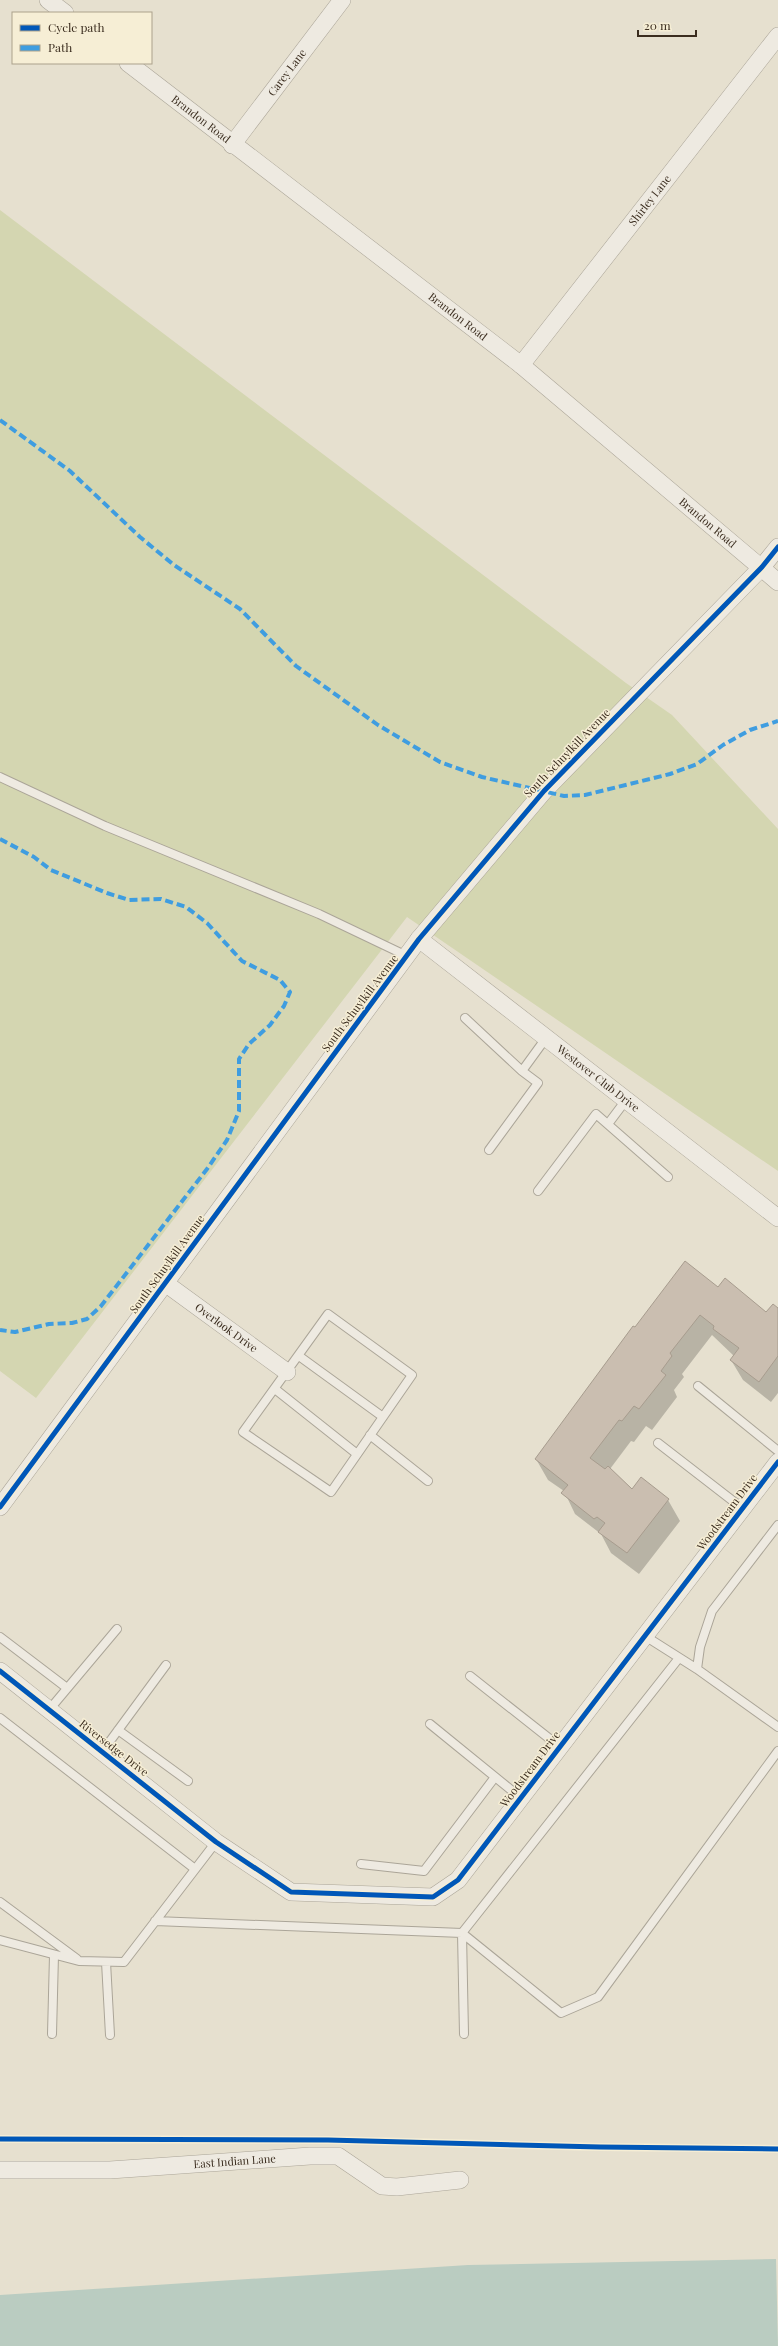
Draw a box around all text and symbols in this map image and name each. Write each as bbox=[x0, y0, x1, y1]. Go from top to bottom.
legend bbox=[12, 12, 152, 64]
scale bar bbox=[638, 12, 696, 38]
text: 20 m bbox=[644, 17, 671, 33]
text: Cycle path bbox=[48, 19, 105, 35]
text: Path bbox=[48, 39, 72, 55]
street label: Carey Lane bbox=[264, 45, 310, 99]
street label: Brandon Road bbox=[169, 91, 234, 146]
street label: Shirley Lane bbox=[625, 171, 674, 229]
street label: Brandon Road bbox=[426, 289, 491, 344]
street label: Brandon Road bbox=[676, 494, 740, 551]
street label: South Schuylkill Avenue bbox=[520, 705, 613, 800]
street label: South Schuylkill Avenue bbox=[318, 951, 401, 1054]
street label: Westover Club Drive bbox=[553, 1040, 643, 1115]
street label: South Schuylkill Avenue bbox=[126, 1211, 208, 1316]
street label: Overlook Drive bbox=[192, 1299, 261, 1356]
street label: Woodstream Drive bbox=[692, 1470, 760, 1554]
street label: Riversedge Drive bbox=[77, 1716, 152, 1780]
street label: Woodstream Drive bbox=[495, 1727, 563, 1811]
street label: East Indian Lane bbox=[193, 2150, 277, 2171]

